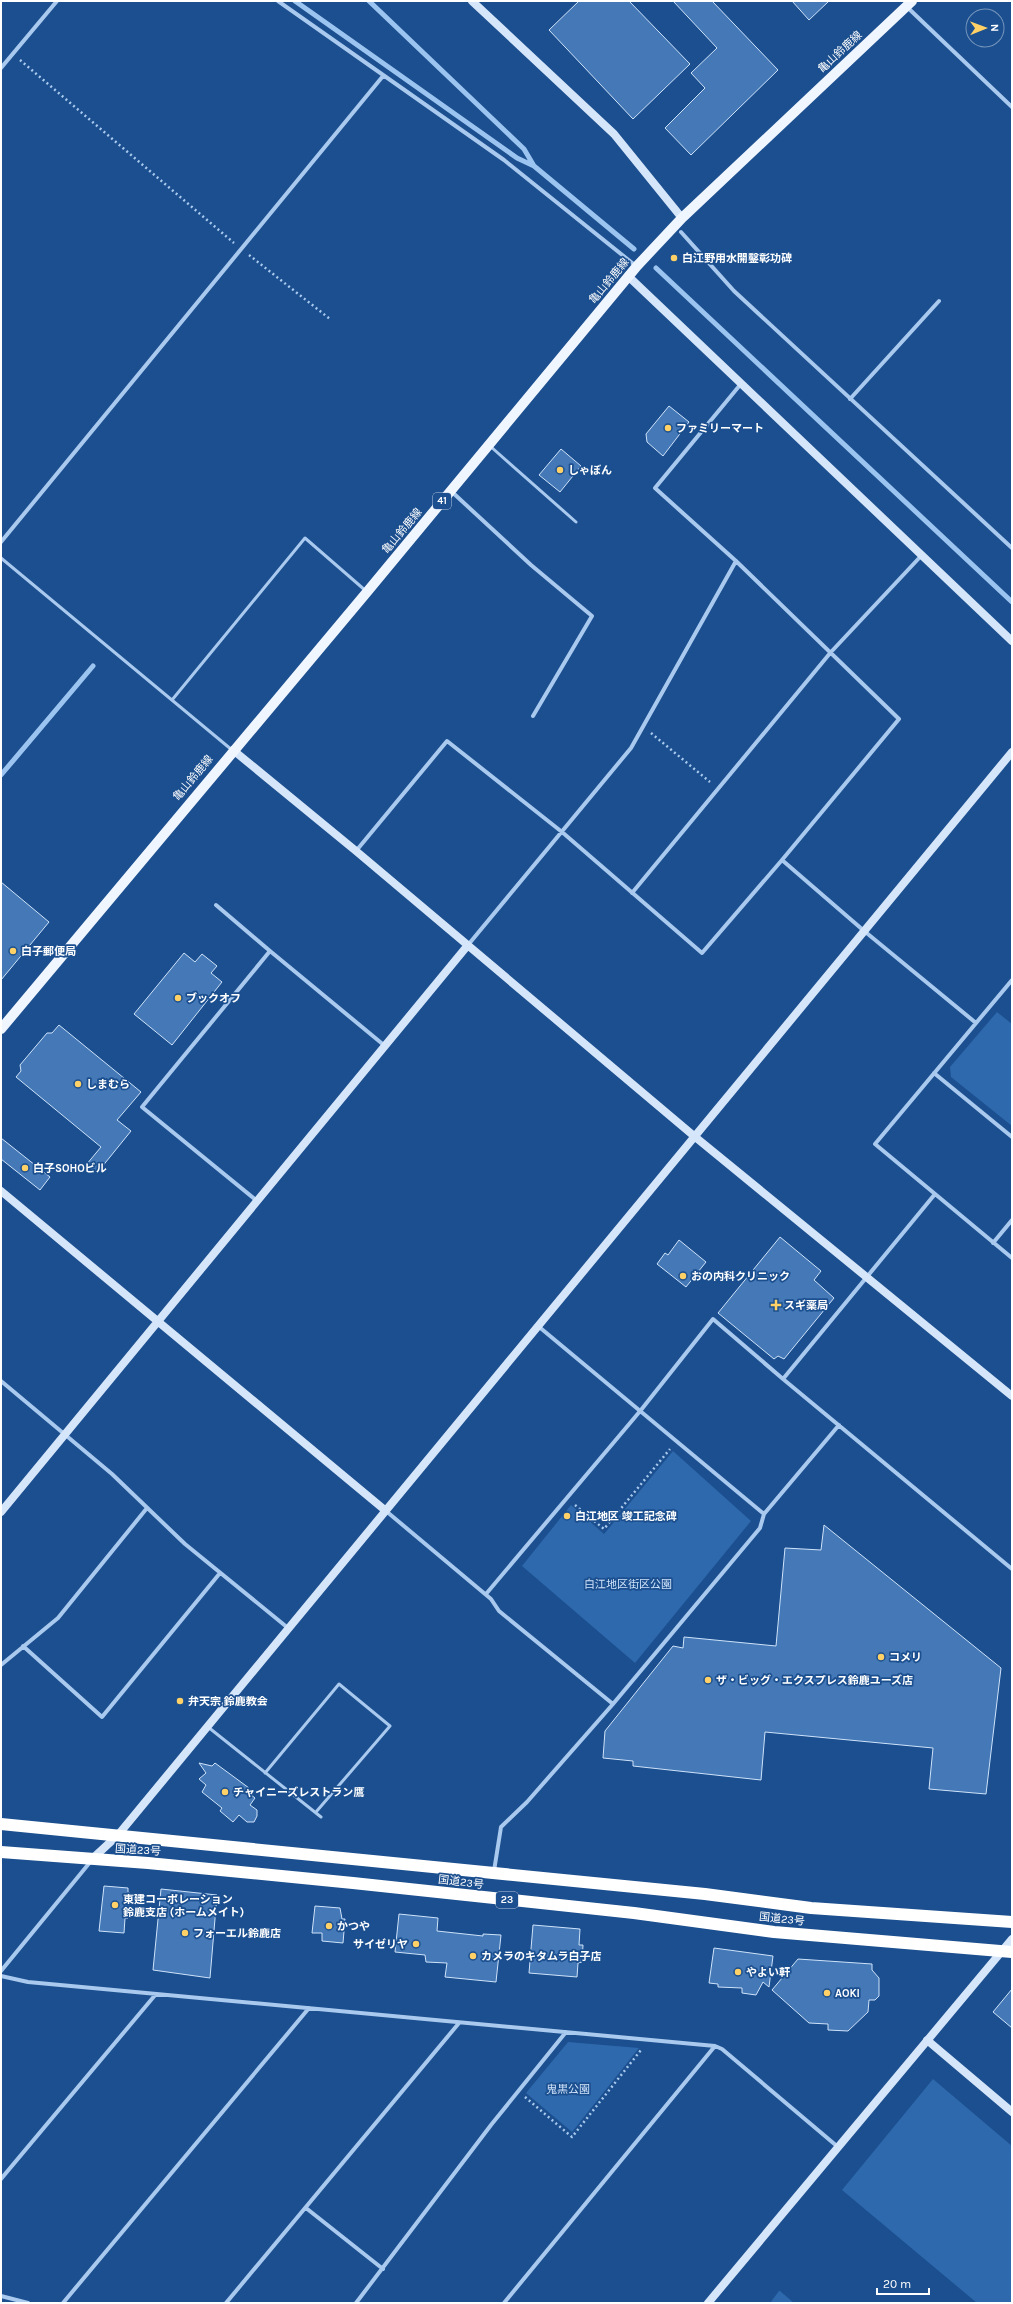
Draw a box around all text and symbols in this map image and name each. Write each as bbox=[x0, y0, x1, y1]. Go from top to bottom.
north arrow bbox=[965, 8, 1005, 48]
text: N bbox=[988, 24, 1001, 32]
street label: 亀山鈴鹿線 bbox=[815, 28, 865, 76]
place label: 白江野用水開鑿彰功碑 bbox=[682, 252, 792, 265]
marker: 白江野用水開鑿彰功碑 bbox=[669, 253, 679, 263]
street label: 亀山鈴鹿線 bbox=[586, 256, 632, 306]
place label: ファミリーマート bbox=[676, 422, 764, 435]
marker: ファミリーマート bbox=[663, 423, 673, 433]
place label: しゃぼん bbox=[568, 464, 612, 477]
marker: しゃぼん bbox=[555, 465, 565, 475]
road number: 41 bbox=[433, 493, 451, 509]
street label: 亀山鈴鹿線 bbox=[379, 506, 425, 556]
street label: 亀山鈴鹿線 bbox=[170, 753, 216, 803]
place label: 白子郵便局 bbox=[21, 945, 76, 958]
marker: 白子郵便局 bbox=[8, 946, 18, 956]
place label: ブックオフ bbox=[186, 992, 241, 1005]
marker: ブックオフ bbox=[173, 993, 183, 1003]
place label: しまむら bbox=[86, 1078, 130, 1091]
marker: しまむら bbox=[73, 1079, 83, 1089]
place label: 白子SOHOビル bbox=[33, 1162, 107, 1175]
marker: 白子SOHOビル bbox=[20, 1163, 30, 1173]
place label: おの内科クリニック bbox=[691, 1270, 790, 1283]
marker: おの内科クリニック bbox=[678, 1271, 688, 1281]
place label: スギ薬局 bbox=[784, 1299, 828, 1312]
marker: スギ薬局 bbox=[771, 1300, 781, 1310]
place label: 白江地区 竣工記念碑 bbox=[575, 1510, 677, 1523]
marker: 白江地区 竣工記念碑 bbox=[562, 1511, 572, 1521]
park label: 白江地区街区公園 bbox=[584, 1578, 672, 1591]
place label: コメリ bbox=[889, 1651, 922, 1664]
marker: コメリ bbox=[876, 1652, 886, 1662]
place label: ザ・ビッグ・エクスプレス鈴鹿ユーズ店 bbox=[716, 1674, 913, 1687]
marker: ザ・ビッグ・エクスプレス鈴鹿ユーズ店 bbox=[703, 1675, 713, 1685]
place label: 弁天宗 鈴鹿教会 bbox=[188, 1695, 268, 1708]
marker: 弁天宗 鈴鹿教会 bbox=[175, 1696, 185, 1706]
place label: チャイニーズレストラン鷹 bbox=[233, 1786, 364, 1799]
marker: チャイニーズレストラン鷹 bbox=[220, 1787, 230, 1797]
street label: 国道23号 bbox=[115, 1842, 161, 1858]
street label: 国道23号 bbox=[437, 1873, 485, 1891]
road number: 23 bbox=[496, 1892, 518, 1908]
place label: 東建コーポレーション 鈴鹿支店 (ホームメイト) bbox=[123, 1893, 244, 1919]
marker: 東建コーポレーション 鈴鹿支店 (ホームメイト) bbox=[110, 1900, 120, 1910]
street label: 国道23号 bbox=[759, 1910, 805, 1928]
place label: かつや bbox=[337, 1920, 370, 1933]
marker: かつや bbox=[324, 1921, 334, 1931]
place label: フォーエル鈴鹿店 bbox=[193, 1927, 281, 1940]
marker: フォーエル鈴鹿店 bbox=[180, 1928, 190, 1938]
place label: サイゼリヤ bbox=[353, 1938, 408, 1951]
marker: サイゼリヤ bbox=[411, 1939, 421, 1949]
place label: カメラのキタムラ白子店 bbox=[481, 1950, 601, 1963]
marker: カメラのキタムラ白子店 bbox=[468, 1951, 478, 1961]
place label: やよい軒 bbox=[746, 1966, 790, 1979]
marker: やよい軒 bbox=[733, 1967, 743, 1977]
place label: AOKI bbox=[835, 1987, 860, 2000]
marker: AOKI bbox=[822, 1988, 832, 1998]
park label: 鬼黒公園 bbox=[546, 2083, 590, 2096]
scale bar bbox=[877, 2270, 929, 2296]
text: 20 m bbox=[883, 2277, 911, 2291]

